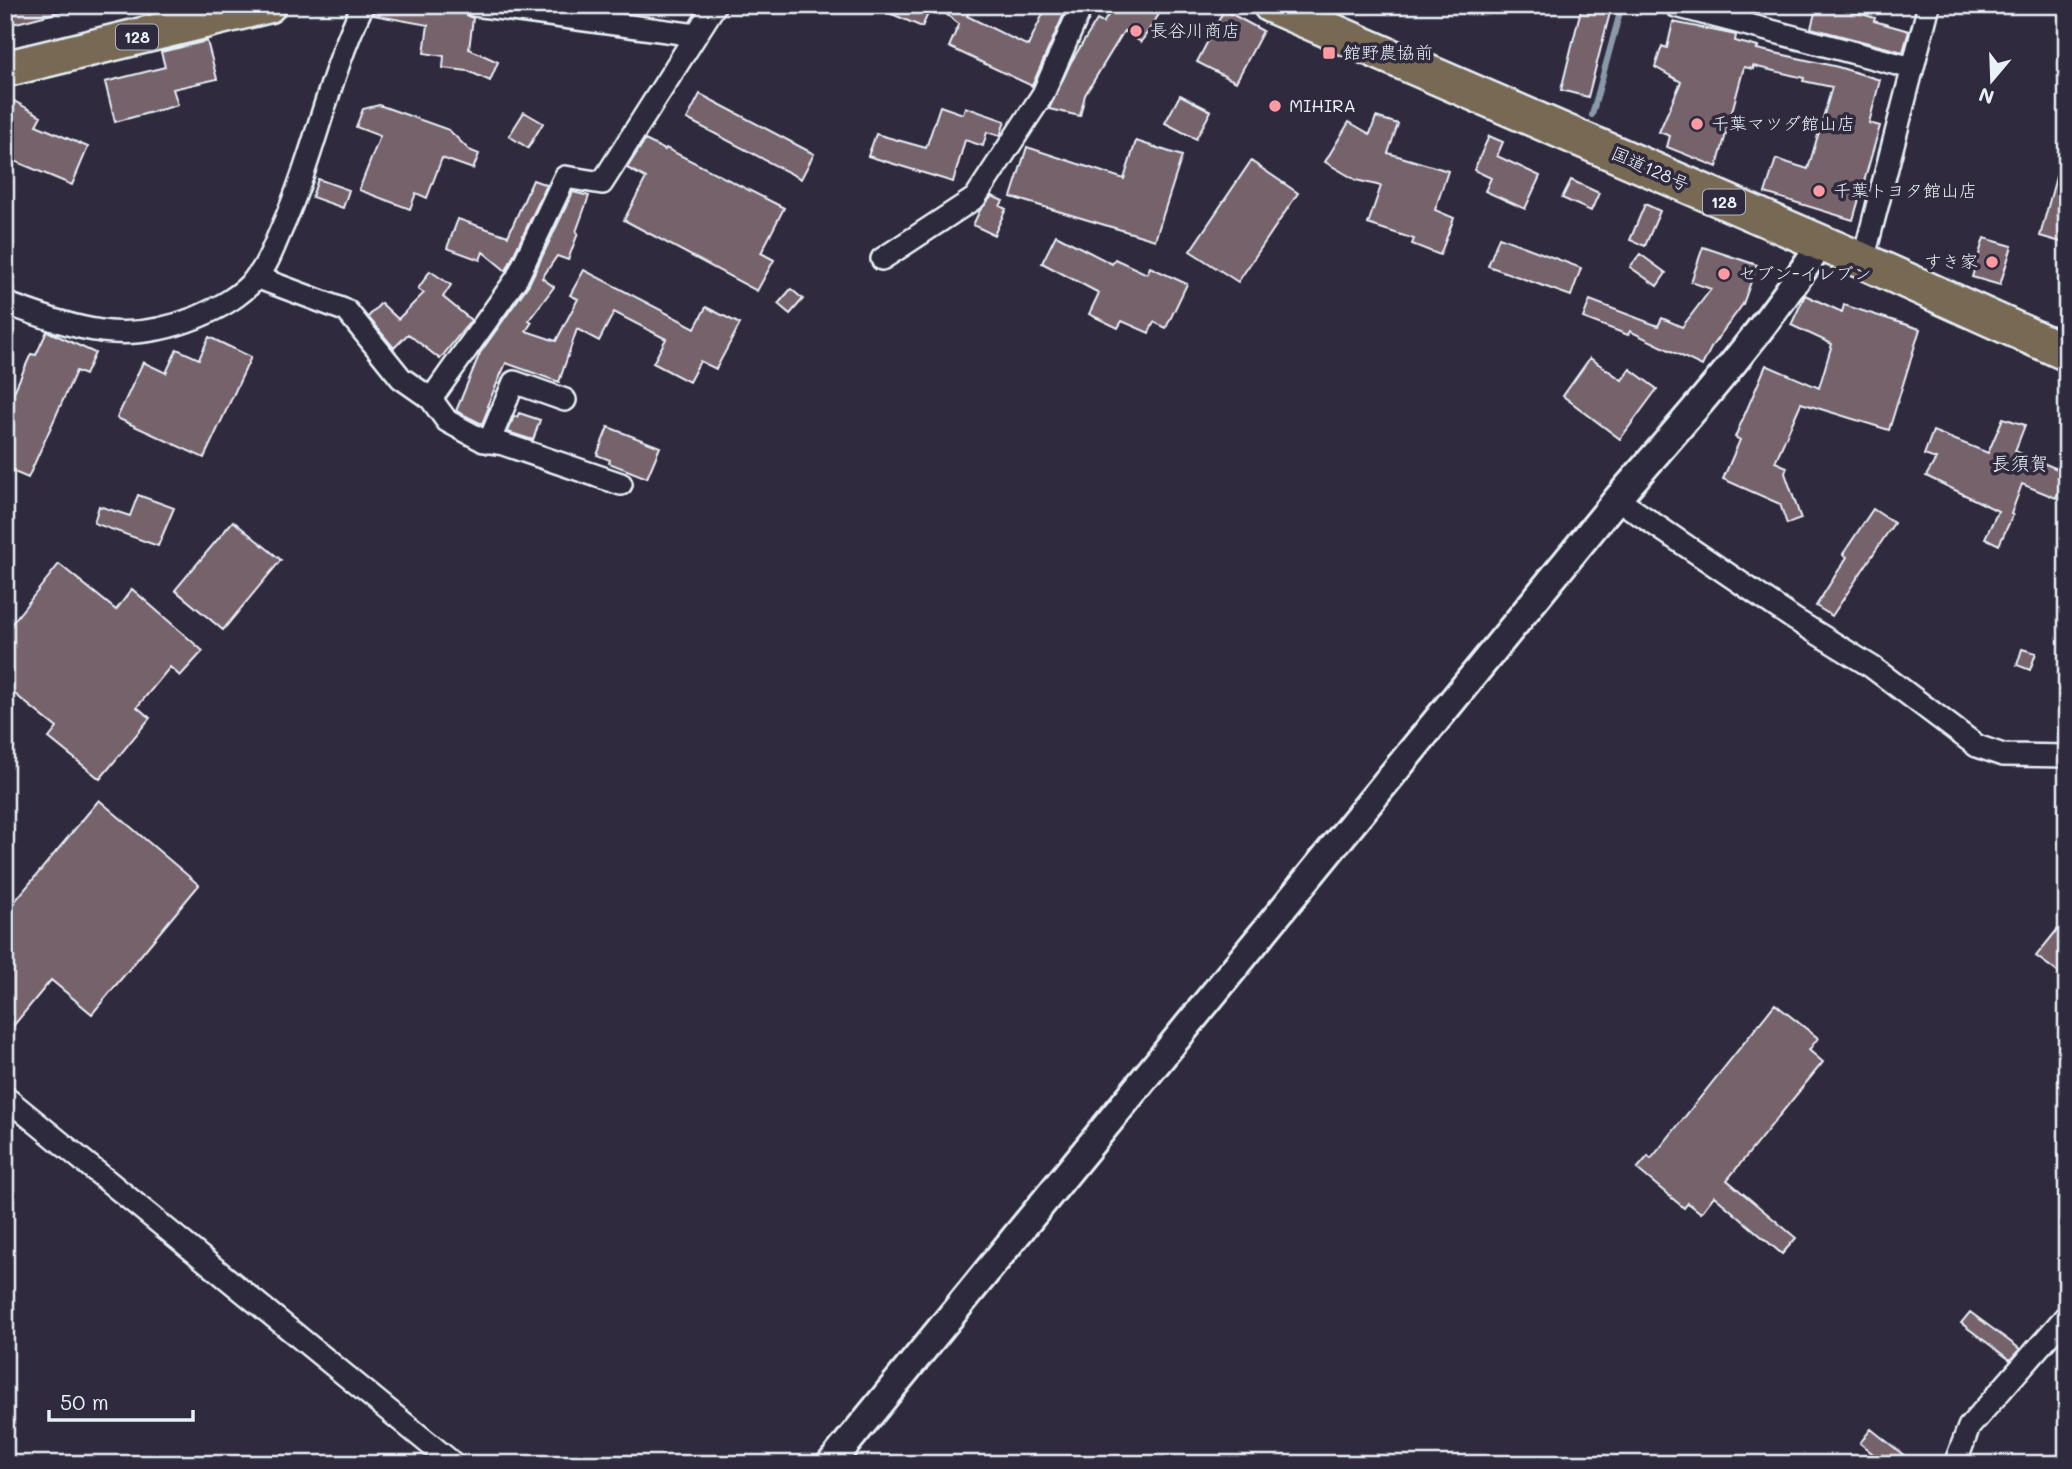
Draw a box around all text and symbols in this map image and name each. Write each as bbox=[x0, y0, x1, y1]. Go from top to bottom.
place label: 長谷川商店 bbox=[1150, 18, 1240, 42]
marker: 長谷川商店 bbox=[1128, 23, 1144, 39]
road number: 128 bbox=[116, 24, 158, 50]
place label: 館野農協前 bbox=[1343, 40, 1433, 64]
marker: 館野農協前 bbox=[1321, 45, 1337, 61]
north arrow bbox=[1956, 46, 2026, 116]
text: N bbox=[1975, 82, 1997, 111]
place label: MIHIRA bbox=[1289, 93, 1356, 117]
marker: MIHIRA bbox=[1267, 98, 1283, 114]
place label: 千葉マツダ館山店 bbox=[1711, 111, 1855, 135]
marker: 千葉マツダ館山店 bbox=[1689, 116, 1705, 132]
street label: 国道128号 bbox=[1608, 140, 1693, 196]
place label: 千葉トヨタ館山店 bbox=[1833, 178, 1977, 202]
marker: 千葉トヨタ館山店 bbox=[1811, 183, 1827, 199]
road number: 128 bbox=[1703, 190, 1745, 214]
place label: すき家 bbox=[1924, 249, 1978, 273]
marker: すき家 bbox=[1984, 254, 2000, 270]
place label: セブン-イレブン bbox=[1738, 261, 1872, 285]
marker: セブン-イレブン bbox=[1716, 266, 1732, 282]
district label: 長須賀 bbox=[1991, 450, 2049, 475]
scale bar bbox=[49, 1378, 192, 1422]
text: 50 m bbox=[60, 1388, 109, 1415]

